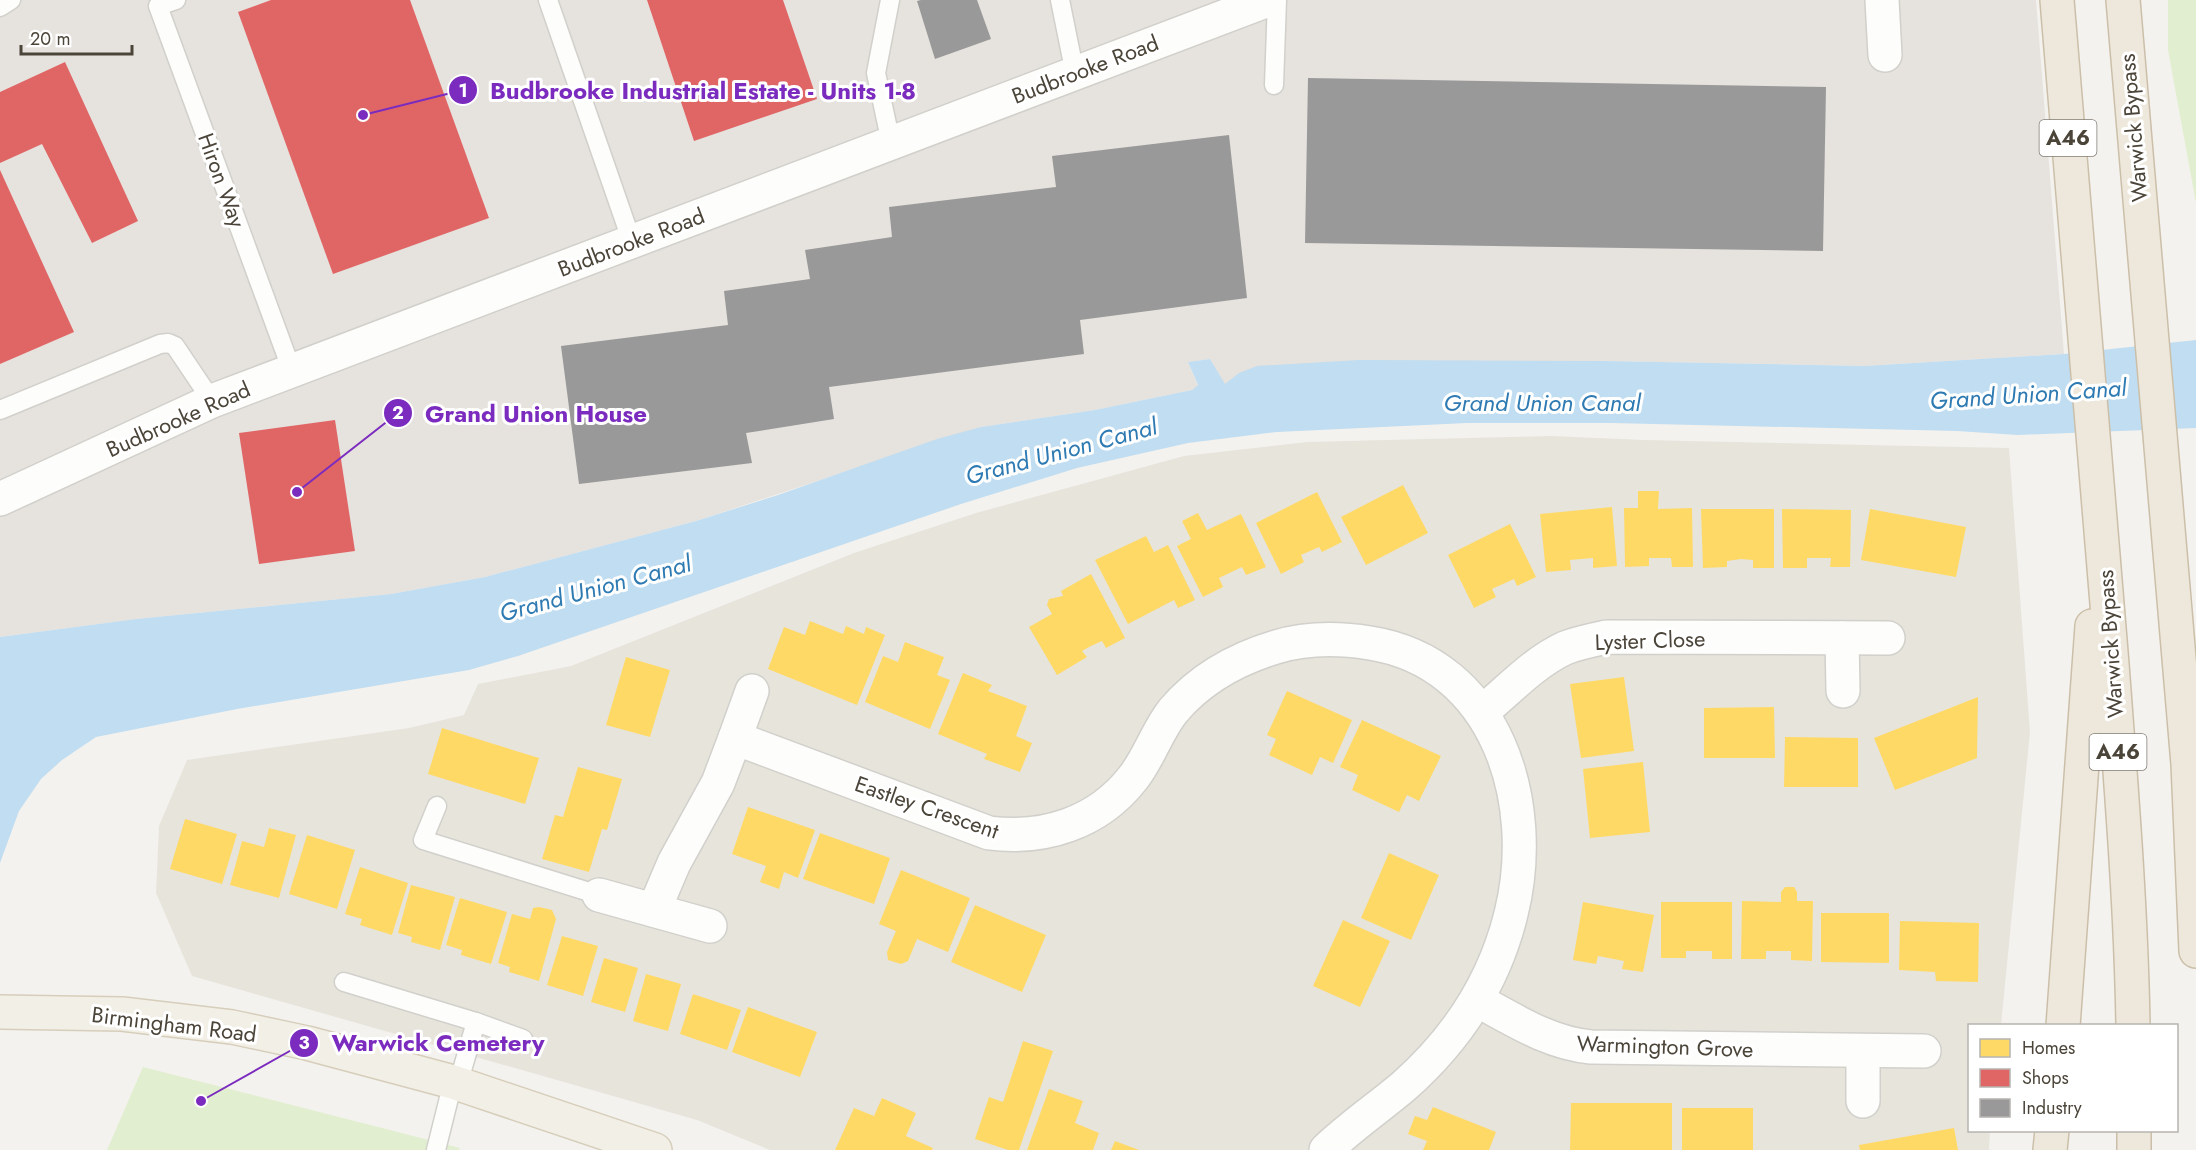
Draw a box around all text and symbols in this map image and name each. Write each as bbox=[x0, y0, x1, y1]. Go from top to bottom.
scale bar bbox=[21, 18, 132, 56]
text: 20 m bbox=[30, 26, 70, 52]
street label: Budbrooke Road bbox=[1007, 26, 1163, 112]
street label: Warwick Bypass bbox=[2111, 52, 2155, 203]
callout: Budbrooke Industrial Estate - Units 1-8 bbox=[448, 69, 928, 111]
text: Budbrooke Industrial Estate - Units 1-8 bbox=[490, 73, 916, 108]
text: 1 bbox=[458, 78, 468, 104]
road number: A46 bbox=[2040, 120, 2096, 156]
street label: Hiron Way bbox=[190, 128, 254, 232]
street label: Budbrooke Road bbox=[553, 199, 709, 285]
water label: Grand Union Canal bbox=[1928, 370, 2129, 418]
street label: Budbrooke Road bbox=[101, 373, 255, 465]
water label: Grand Union Canal bbox=[1443, 385, 1642, 420]
callout: Grand Union House bbox=[383, 392, 659, 434]
text: Grand Union House bbox=[425, 396, 647, 431]
text: 2 bbox=[392, 400, 404, 426]
water label: Grand Union Canal bbox=[961, 408, 1162, 493]
water label: Grand Union Canal bbox=[495, 545, 696, 630]
street label: Warwick Bypass bbox=[2089, 569, 2131, 719]
street label: Lyster Close bbox=[1594, 622, 1706, 658]
road number: A46 bbox=[2090, 734, 2146, 770]
street label: Eastley Crescent bbox=[851, 767, 1004, 847]
street label: Birmingham Road bbox=[90, 998, 258, 1050]
callout: Warwick Cemetery bbox=[289, 1022, 556, 1064]
legend bbox=[1968, 1024, 2178, 1132]
text: Warwick Cemetery bbox=[332, 1025, 545, 1060]
street label: Warmington Grove bbox=[1576, 1027, 1754, 1065]
text: 3 bbox=[298, 1030, 310, 1056]
text: Homes bbox=[2022, 1035, 2075, 1061]
text: Shops bbox=[2022, 1065, 2069, 1091]
text: Industry bbox=[2022, 1095, 2082, 1121]

